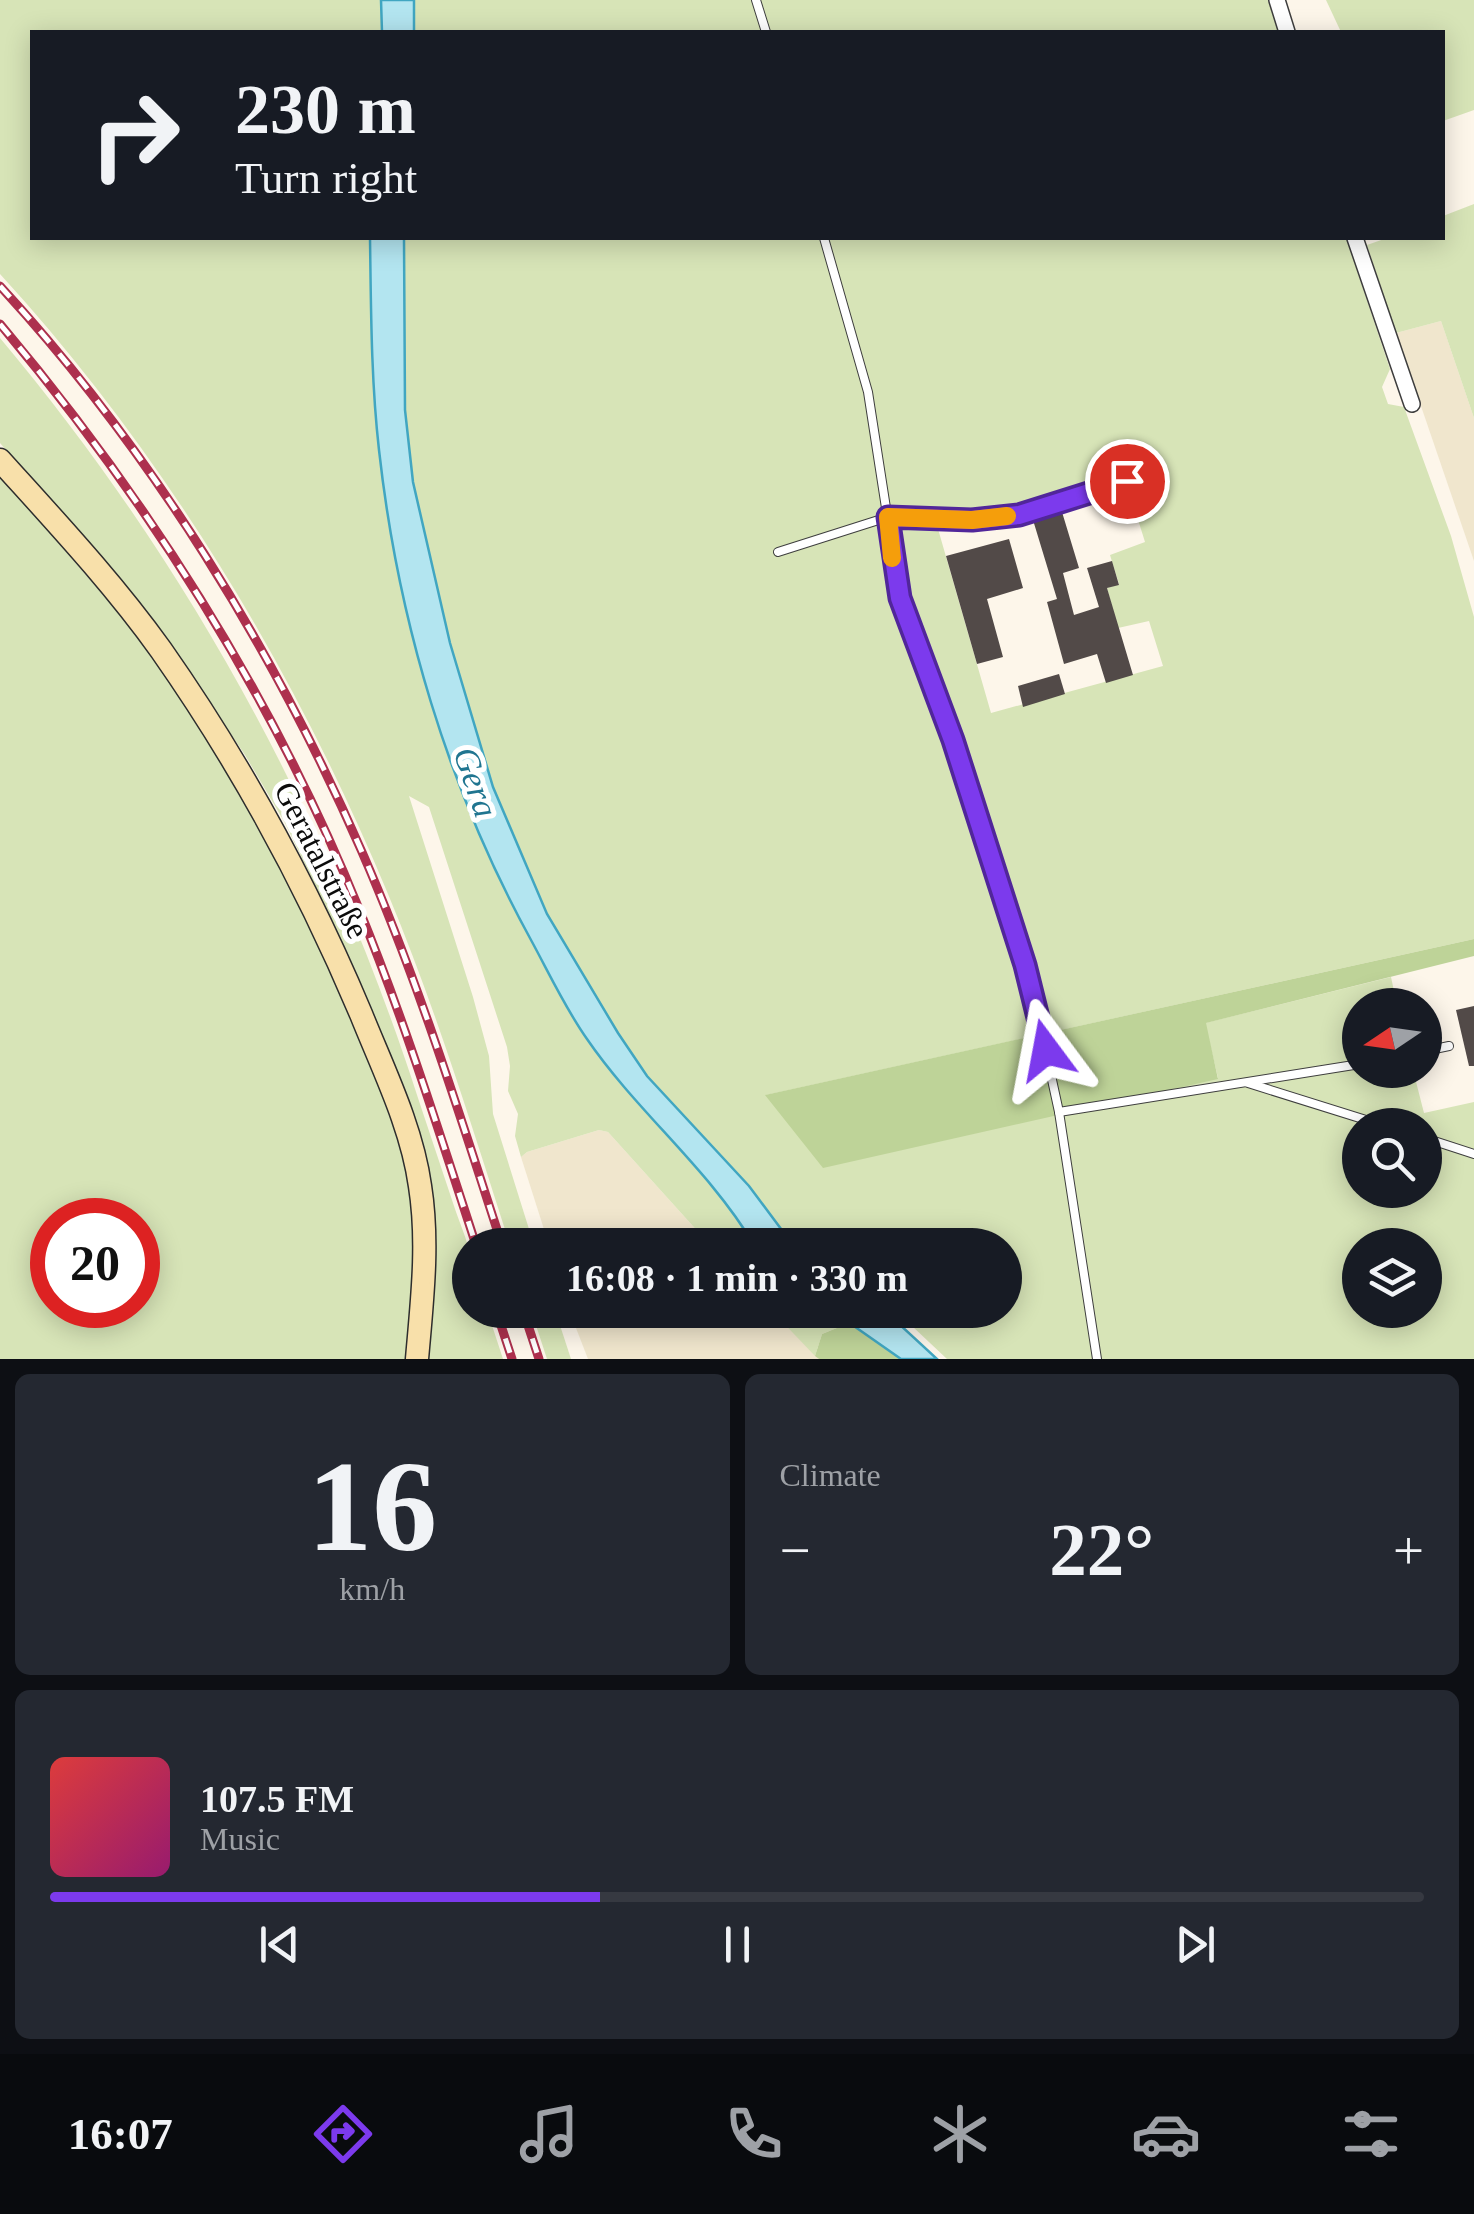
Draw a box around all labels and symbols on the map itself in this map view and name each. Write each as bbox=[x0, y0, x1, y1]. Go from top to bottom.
pin bbox=[1085, 439, 1170, 524]
water label: Gera bbox=[445, 742, 506, 823]
street label: Geratalstraße bbox=[267, 776, 377, 944]
north arrow bbox=[1342, 988, 1442, 1088]
position arrow bbox=[994, 998, 1098, 1102]
speed limit sign: 20 bbox=[30, 1198, 160, 1328]

